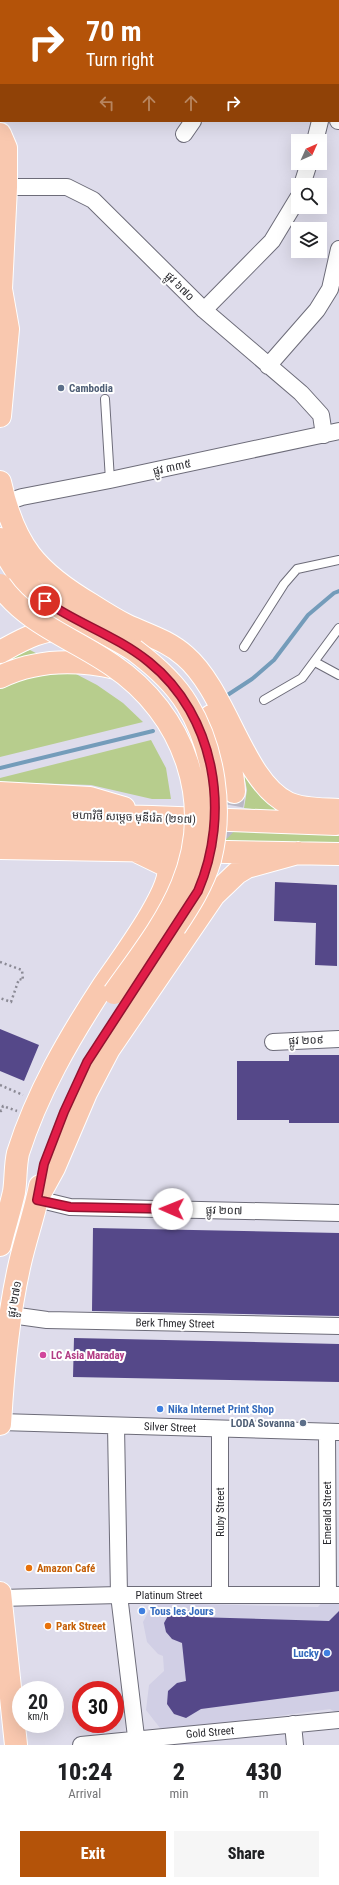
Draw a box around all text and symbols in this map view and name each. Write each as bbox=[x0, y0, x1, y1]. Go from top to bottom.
text: 70 m bbox=[86, 15, 142, 48]
icon: right bbox=[20, 16, 72, 68]
text: Turn right bbox=[86, 49, 154, 70]
icon: left bbox=[96, 92, 118, 114]
icon: ahead bbox=[138, 92, 160, 114]
icon: ahead bbox=[180, 92, 202, 114]
icon: right bbox=[222, 92, 244, 114]
north arrow bbox=[291, 134, 327, 170]
map controls bbox=[291, 134, 327, 258]
button: search bbox=[291, 178, 327, 214]
button: layers bbox=[291, 222, 327, 258]
street label: ផ្លូវ ៦៧០ bbox=[160, 269, 197, 306]
place label: Cambodia bbox=[69, 382, 113, 395]
marker: Cambodia bbox=[56, 383, 66, 393]
street label: ផ្លូវ ៣៣៥ bbox=[152, 457, 193, 481]
pin bbox=[28, 584, 62, 618]
icon: arrive bbox=[34, 590, 56, 612]
street label: មហាវិថី សម្តេច មុនីរ៉េត (២១៧) bbox=[72, 808, 196, 826]
street label: ផ្លូវ ២០៩ bbox=[288, 1033, 324, 1051]
position arrow bbox=[151, 1188, 193, 1230]
street label: ផ្លូវ ២០៧ bbox=[205, 1204, 243, 1221]
street label: ផ្លូវ ២៧១ bbox=[5, 1280, 27, 1319]
street label: Berk Thmey Street bbox=[135, 1316, 215, 1331]
place label: LC Asia Maraday bbox=[51, 1349, 125, 1362]
marker: LC Asia Maraday bbox=[38, 1350, 48, 1360]
place label: Nika Internet Print Shop bbox=[168, 1403, 275, 1416]
marker: Nika Internet Print Shop bbox=[155, 1404, 165, 1414]
place label: LODA Sovanna bbox=[231, 1417, 295, 1430]
marker: LODA Sovanna bbox=[298, 1418, 308, 1428]
street label: Silver Street bbox=[144, 1420, 196, 1435]
street label: Emerald Street bbox=[321, 1481, 334, 1545]
street label: Ruby Street bbox=[214, 1487, 227, 1537]
place label: Amazon Café bbox=[37, 1562, 95, 1575]
marker: Amazon Café bbox=[24, 1563, 34, 1573]
street label: Platinum Street bbox=[136, 1589, 202, 1602]
place label: Tous les Jours bbox=[150, 1605, 214, 1618]
marker: Tous les Jours bbox=[137, 1606, 147, 1616]
place label: Park Street bbox=[56, 1620, 106, 1633]
marker: Park Street bbox=[43, 1621, 53, 1631]
place label: Lucky bbox=[293, 1647, 319, 1660]
marker: Lucky bbox=[322, 1648, 332, 1658]
speed limit sign: 30 bbox=[72, 1681, 124, 1733]
text: 20 bbox=[28, 1690, 48, 1714]
text: km/h bbox=[28, 1711, 48, 1722]
street label: Gold Street bbox=[185, 1724, 235, 1741]
text: 10:24 bbox=[57, 1758, 113, 1786]
text: 2 bbox=[173, 1758, 185, 1786]
text: 430 bbox=[245, 1758, 282, 1786]
text: Arrival bbox=[68, 1786, 101, 1801]
text: min bbox=[169, 1786, 189, 1801]
text: m bbox=[259, 1786, 269, 1801]
button: Exit bbox=[20, 1831, 166, 1877]
button: Share bbox=[174, 1831, 319, 1877]

